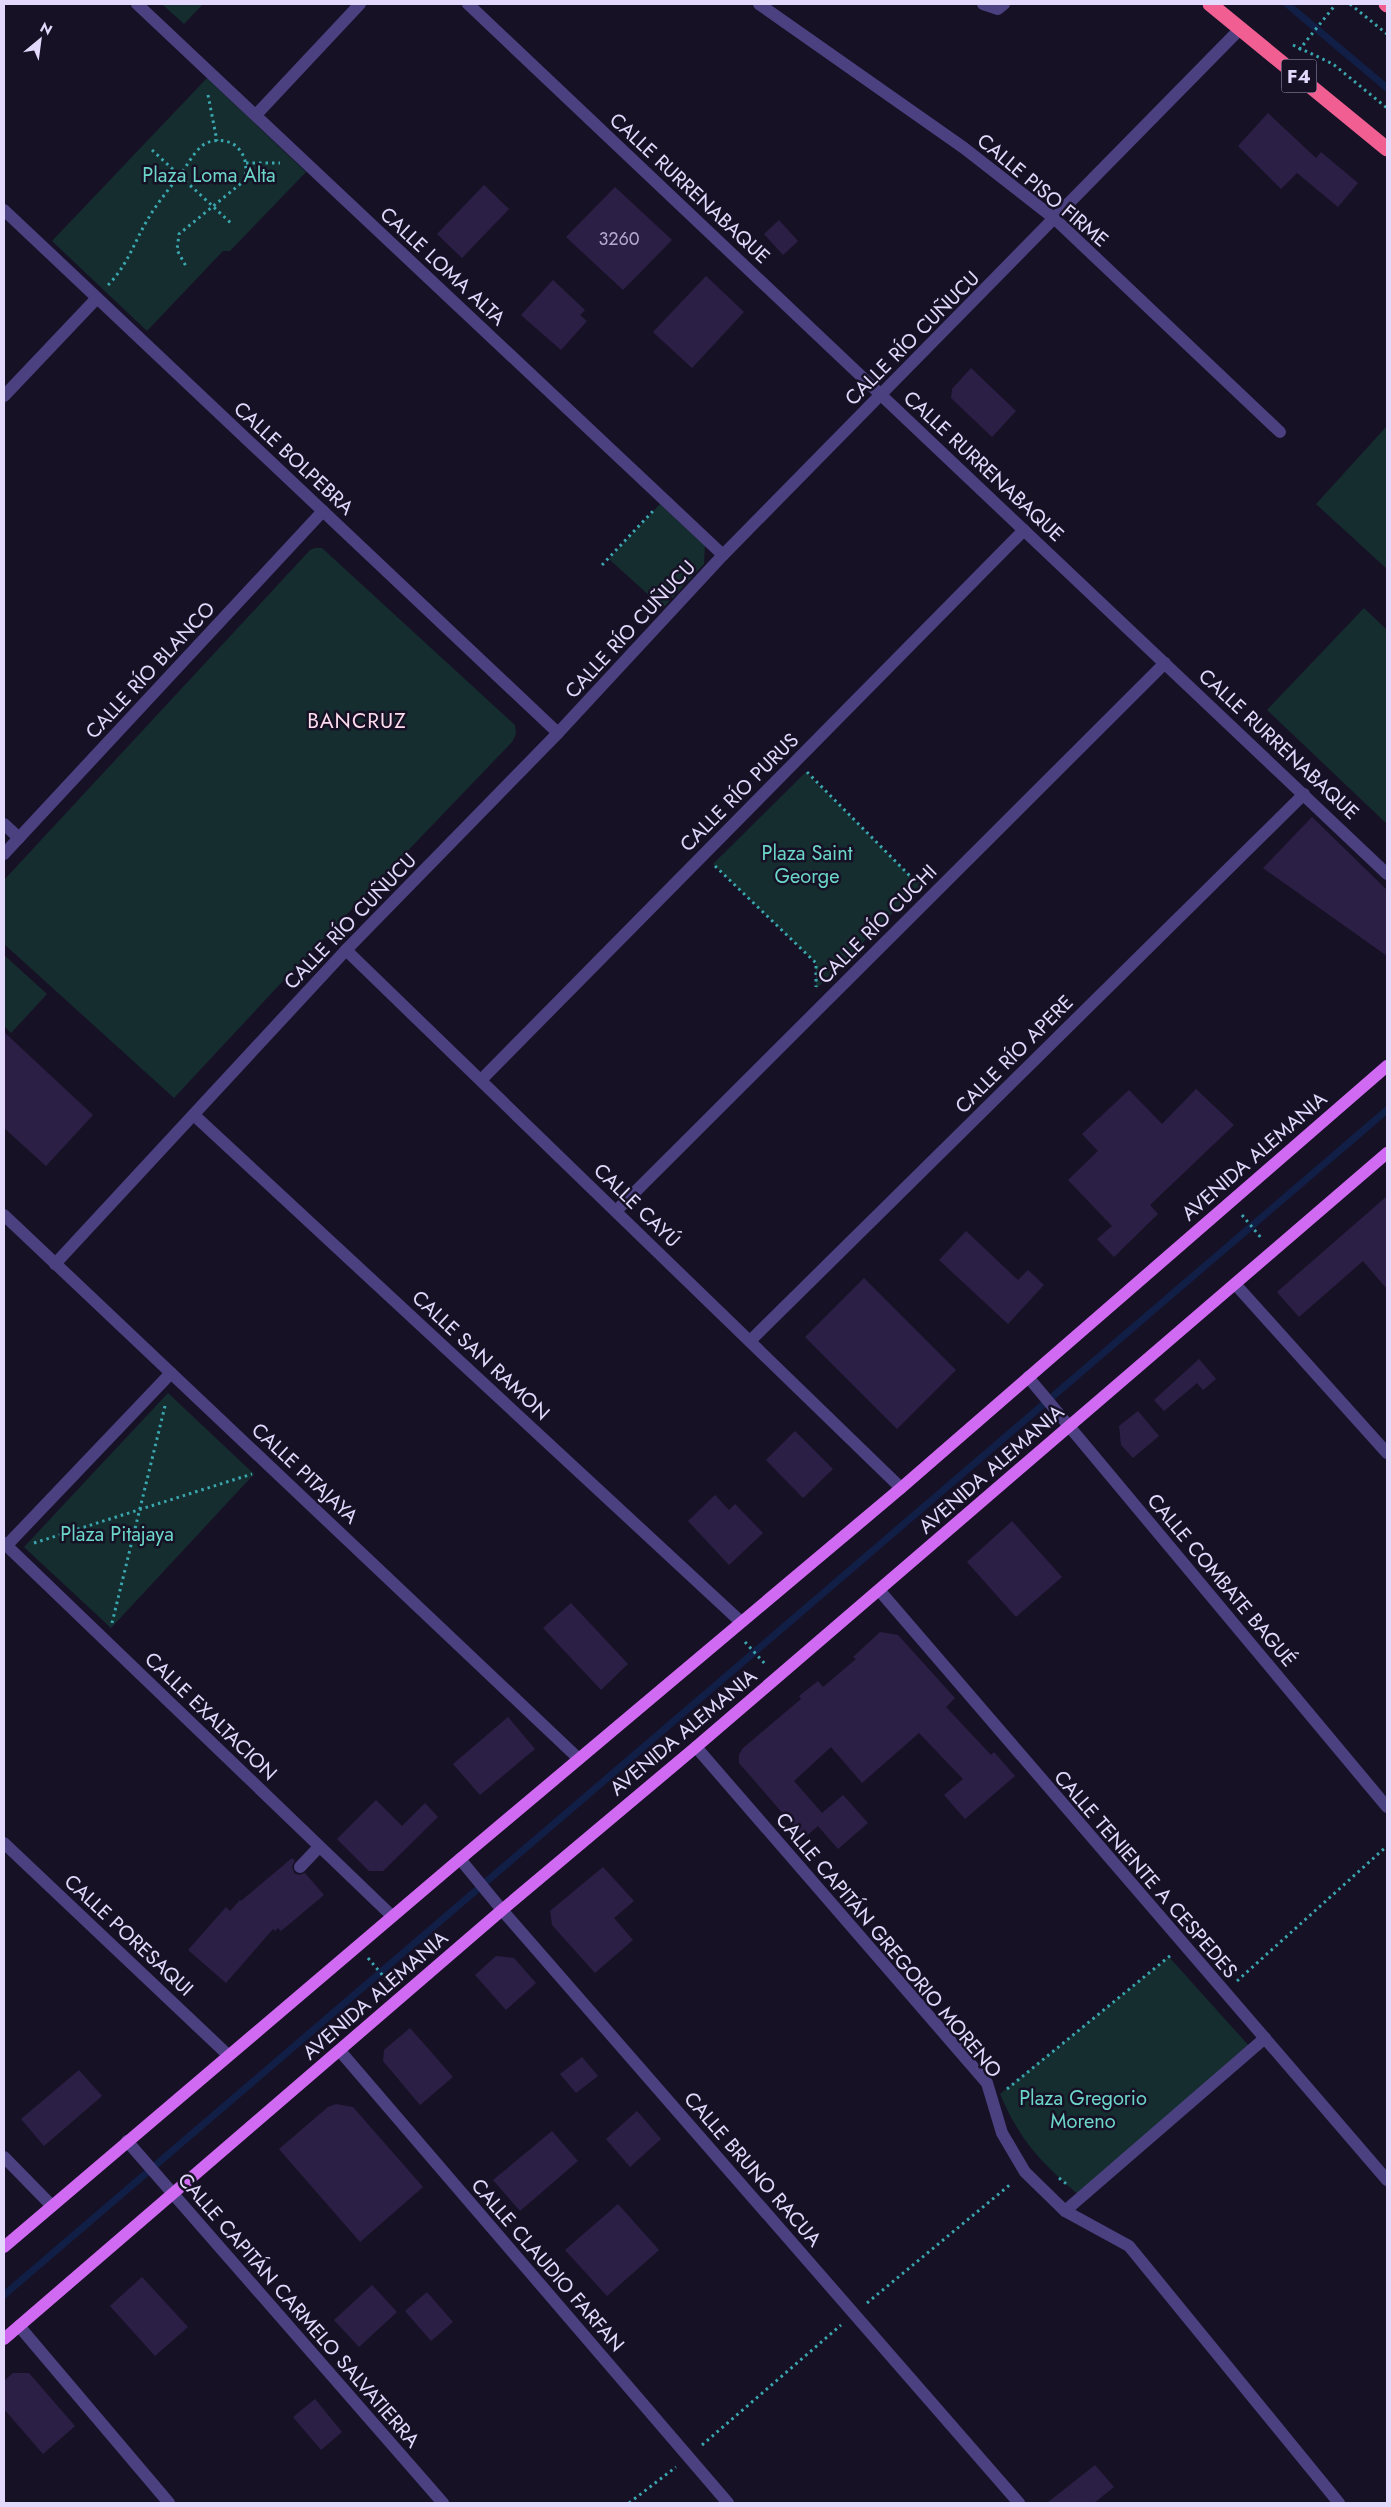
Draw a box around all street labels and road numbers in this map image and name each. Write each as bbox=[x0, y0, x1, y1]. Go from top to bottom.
road number: F4 bbox=[1282, 59, 1316, 92]
street label: CALLE RURRENABAQUE bbox=[603, 106, 776, 271]
street label: CALLE PISO FIRME bbox=[971, 127, 1115, 254]
street label: CALLE LOMA ALTA bbox=[373, 200, 513, 333]
street label: CALLE RÍO CUÑUCU bbox=[838, 264, 986, 412]
street label: CALLE RURRENABAQUE bbox=[897, 384, 1070, 549]
street label: CALLE BOLPEBRA bbox=[227, 395, 361, 522]
street label: CALLE RÍO CUÑUCU bbox=[558, 554, 702, 705]
street label: CALLE RÍO BLANCO bbox=[79, 595, 222, 745]
street label: CALLE RURRENABAQUE bbox=[1192, 662, 1365, 827]
street label: CALLE RÍO PURUS bbox=[673, 726, 805, 858]
street label: CALLE RÍO CUÑUCU bbox=[277, 847, 423, 996]
street label: CALLE RÍO CUCHI bbox=[811, 858, 944, 991]
street label: CALLE RÍO APERE bbox=[949, 989, 1080, 1120]
street label: AVENIDA ALEMANIA bbox=[1175, 1084, 1334, 1228]
street label: CALLE CAYÚ bbox=[587, 1157, 686, 1254]
street label: CALLE SAN RAMON bbox=[405, 1284, 556, 1427]
street label: AVENIDA ALEMANIA bbox=[912, 1397, 1071, 1541]
street label: CALLE PITAJAYA bbox=[245, 1416, 365, 1531]
street label: CALLE COMBATE BAGUÉ bbox=[1140, 1487, 1303, 1673]
street label: CALLE EXALTACION bbox=[138, 1645, 283, 1787]
street label: AVENIDA ALEMANIA bbox=[603, 1662, 764, 1803]
street label: CALLE TENIENTE A CESPEDES bbox=[1047, 1764, 1244, 1985]
street label: CALLE CAPITÁN GREGORIO MORENO bbox=[769, 1806, 1009, 2084]
street label: CALLE PORESAQUI bbox=[58, 1868, 200, 2003]
street label: AVENIDA ALEMANIA bbox=[296, 1923, 455, 2067]
street label: CALLE BRUNO RACUA bbox=[677, 2085, 829, 2254]
street label: CALLE CAPITÁN CARMELO SALVATIERRA bbox=[171, 2166, 427, 2455]
street label: CALLE CLAUDIO FARFAN bbox=[464, 2172, 631, 2358]

